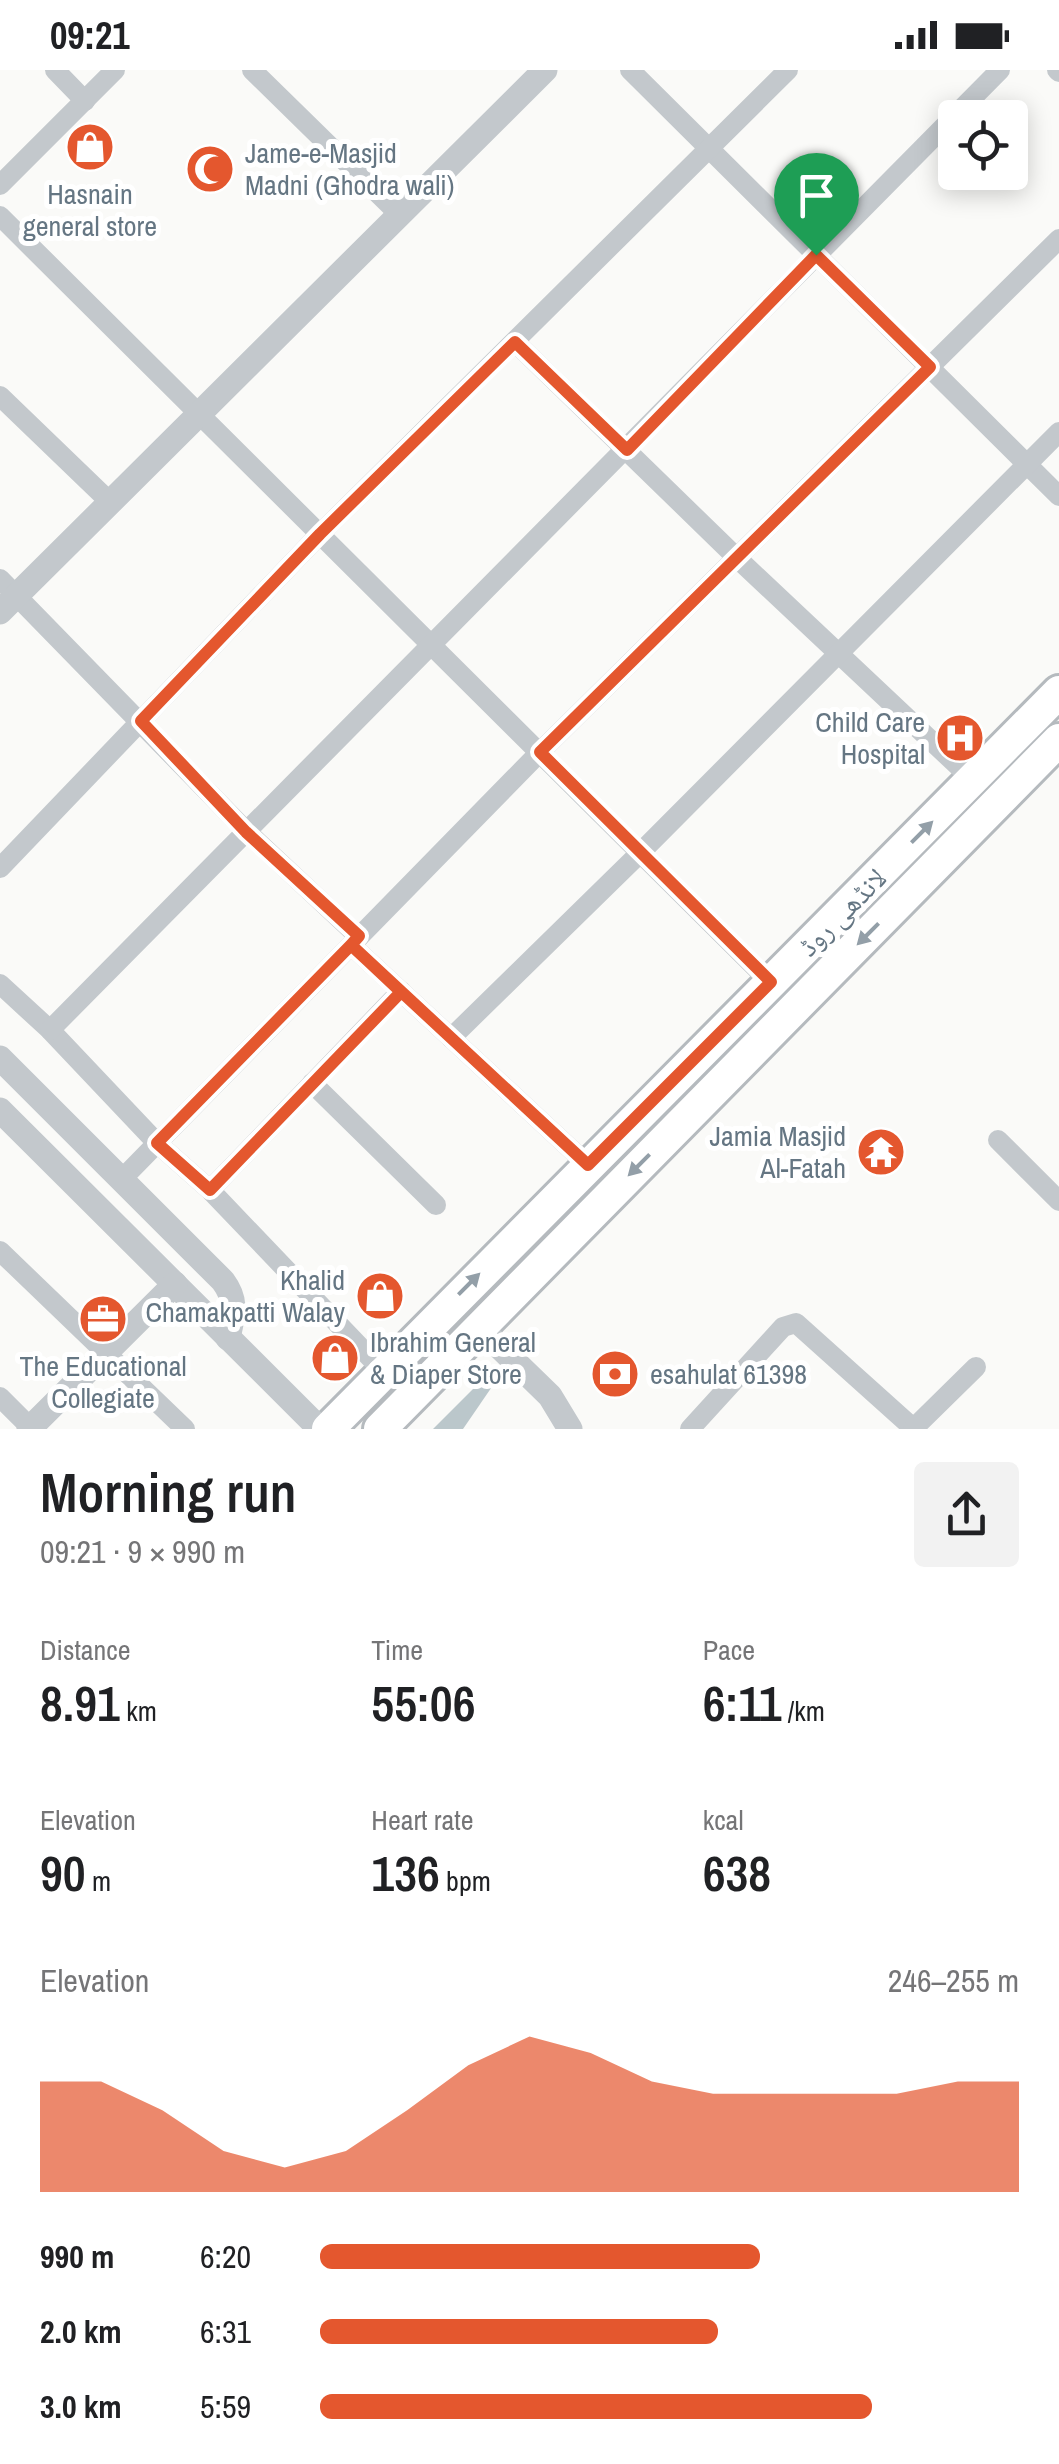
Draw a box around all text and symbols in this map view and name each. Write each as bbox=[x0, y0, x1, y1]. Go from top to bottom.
text: 09:21 bbox=[50, 10, 130, 61]
map controls bbox=[938, 100, 1028, 190]
button: locate bbox=[938, 100, 1028, 190]
shop icon: Hasnain general store bbox=[64, 121, 116, 173]
place label: Jame-e-Masjid Madni (Ghodra wali) bbox=[245, 134, 454, 204]
mosque icon: Jame-e-Masjid Madni (Ghodra wali) bbox=[184, 143, 236, 195]
pin bbox=[774, 153, 859, 256]
icon: arrive bbox=[789, 168, 844, 223]
place label: Hasnain general store bbox=[23, 175, 157, 245]
place label: Child Care Hospital bbox=[815, 703, 925, 773]
hospital icon: Child Care Hospital bbox=[934, 712, 986, 764]
one-way arrow bbox=[910, 820, 933, 844]
street label: لانڈھی روڈ bbox=[789, 859, 895, 965]
one-way arrow bbox=[856, 921, 880, 945]
place label: Jamia Masjid Al-Fatah bbox=[709, 1117, 846, 1187]
temple icon: Jamia Masjid Al-Fatah bbox=[855, 1126, 907, 1178]
one-way arrow bbox=[628, 1153, 651, 1177]
place label: Khalid Chamakpatti Walay bbox=[145, 1261, 346, 1331]
shop icon: Khalid Chamakpatti Walay bbox=[354, 1270, 406, 1322]
one-way arrow bbox=[457, 1273, 481, 1297]
office icon: The Educational Collegiate bbox=[77, 1293, 129, 1345]
place label: Ibrahim General & Diaper Store bbox=[370, 1323, 536, 1393]
shop icon: Ibrahim General & Diaper Store bbox=[309, 1332, 361, 1384]
place label: The Educational Collegiate bbox=[19, 1347, 187, 1417]
bank icon: esahulat 61398 bbox=[589, 1348, 641, 1400]
place label: esahulat 61398 bbox=[650, 1355, 807, 1393]
text: Morning run bbox=[40, 1455, 296, 1529]
button: share bbox=[914, 1462, 1019, 1567]
text: 09:21 · 9 × 990 m bbox=[40, 1530, 245, 1573]
text: Distance bbox=[40, 1631, 131, 1669]
text: Time bbox=[371, 1631, 423, 1669]
text: Pace bbox=[703, 1631, 755, 1669]
text: 8.91 bbox=[40, 1669, 120, 1737]
text: 55:06 bbox=[371, 1669, 475, 1737]
text: 6:11 bbox=[703, 1669, 781, 1737]
text: km bbox=[120, 1692, 157, 1730]
text: /km bbox=[781, 1692, 825, 1730]
text: Elevation bbox=[40, 1801, 136, 1839]
text: Heart rate bbox=[371, 1801, 473, 1839]
text: kcal bbox=[703, 1801, 743, 1839]
text: 90 bbox=[40, 1839, 86, 1907]
text: 136 bbox=[371, 1839, 440, 1907]
text: 638 bbox=[703, 1839, 771, 1907]
text: m bbox=[86, 1862, 111, 1900]
text: bpm bbox=[440, 1862, 491, 1900]
text: Elevation bbox=[40, 1959, 149, 2002]
text: 246–255 m bbox=[888, 1959, 1019, 2002]
text: 990 m bbox=[40, 2235, 114, 2278]
text: 6:20 bbox=[200, 2235, 251, 2278]
text: 2.0 km bbox=[40, 2310, 122, 2353]
text: 6:31 bbox=[200, 2310, 251, 2353]
text: 3.0 km bbox=[40, 2385, 122, 2428]
text: 5:59 bbox=[200, 2385, 251, 2428]

